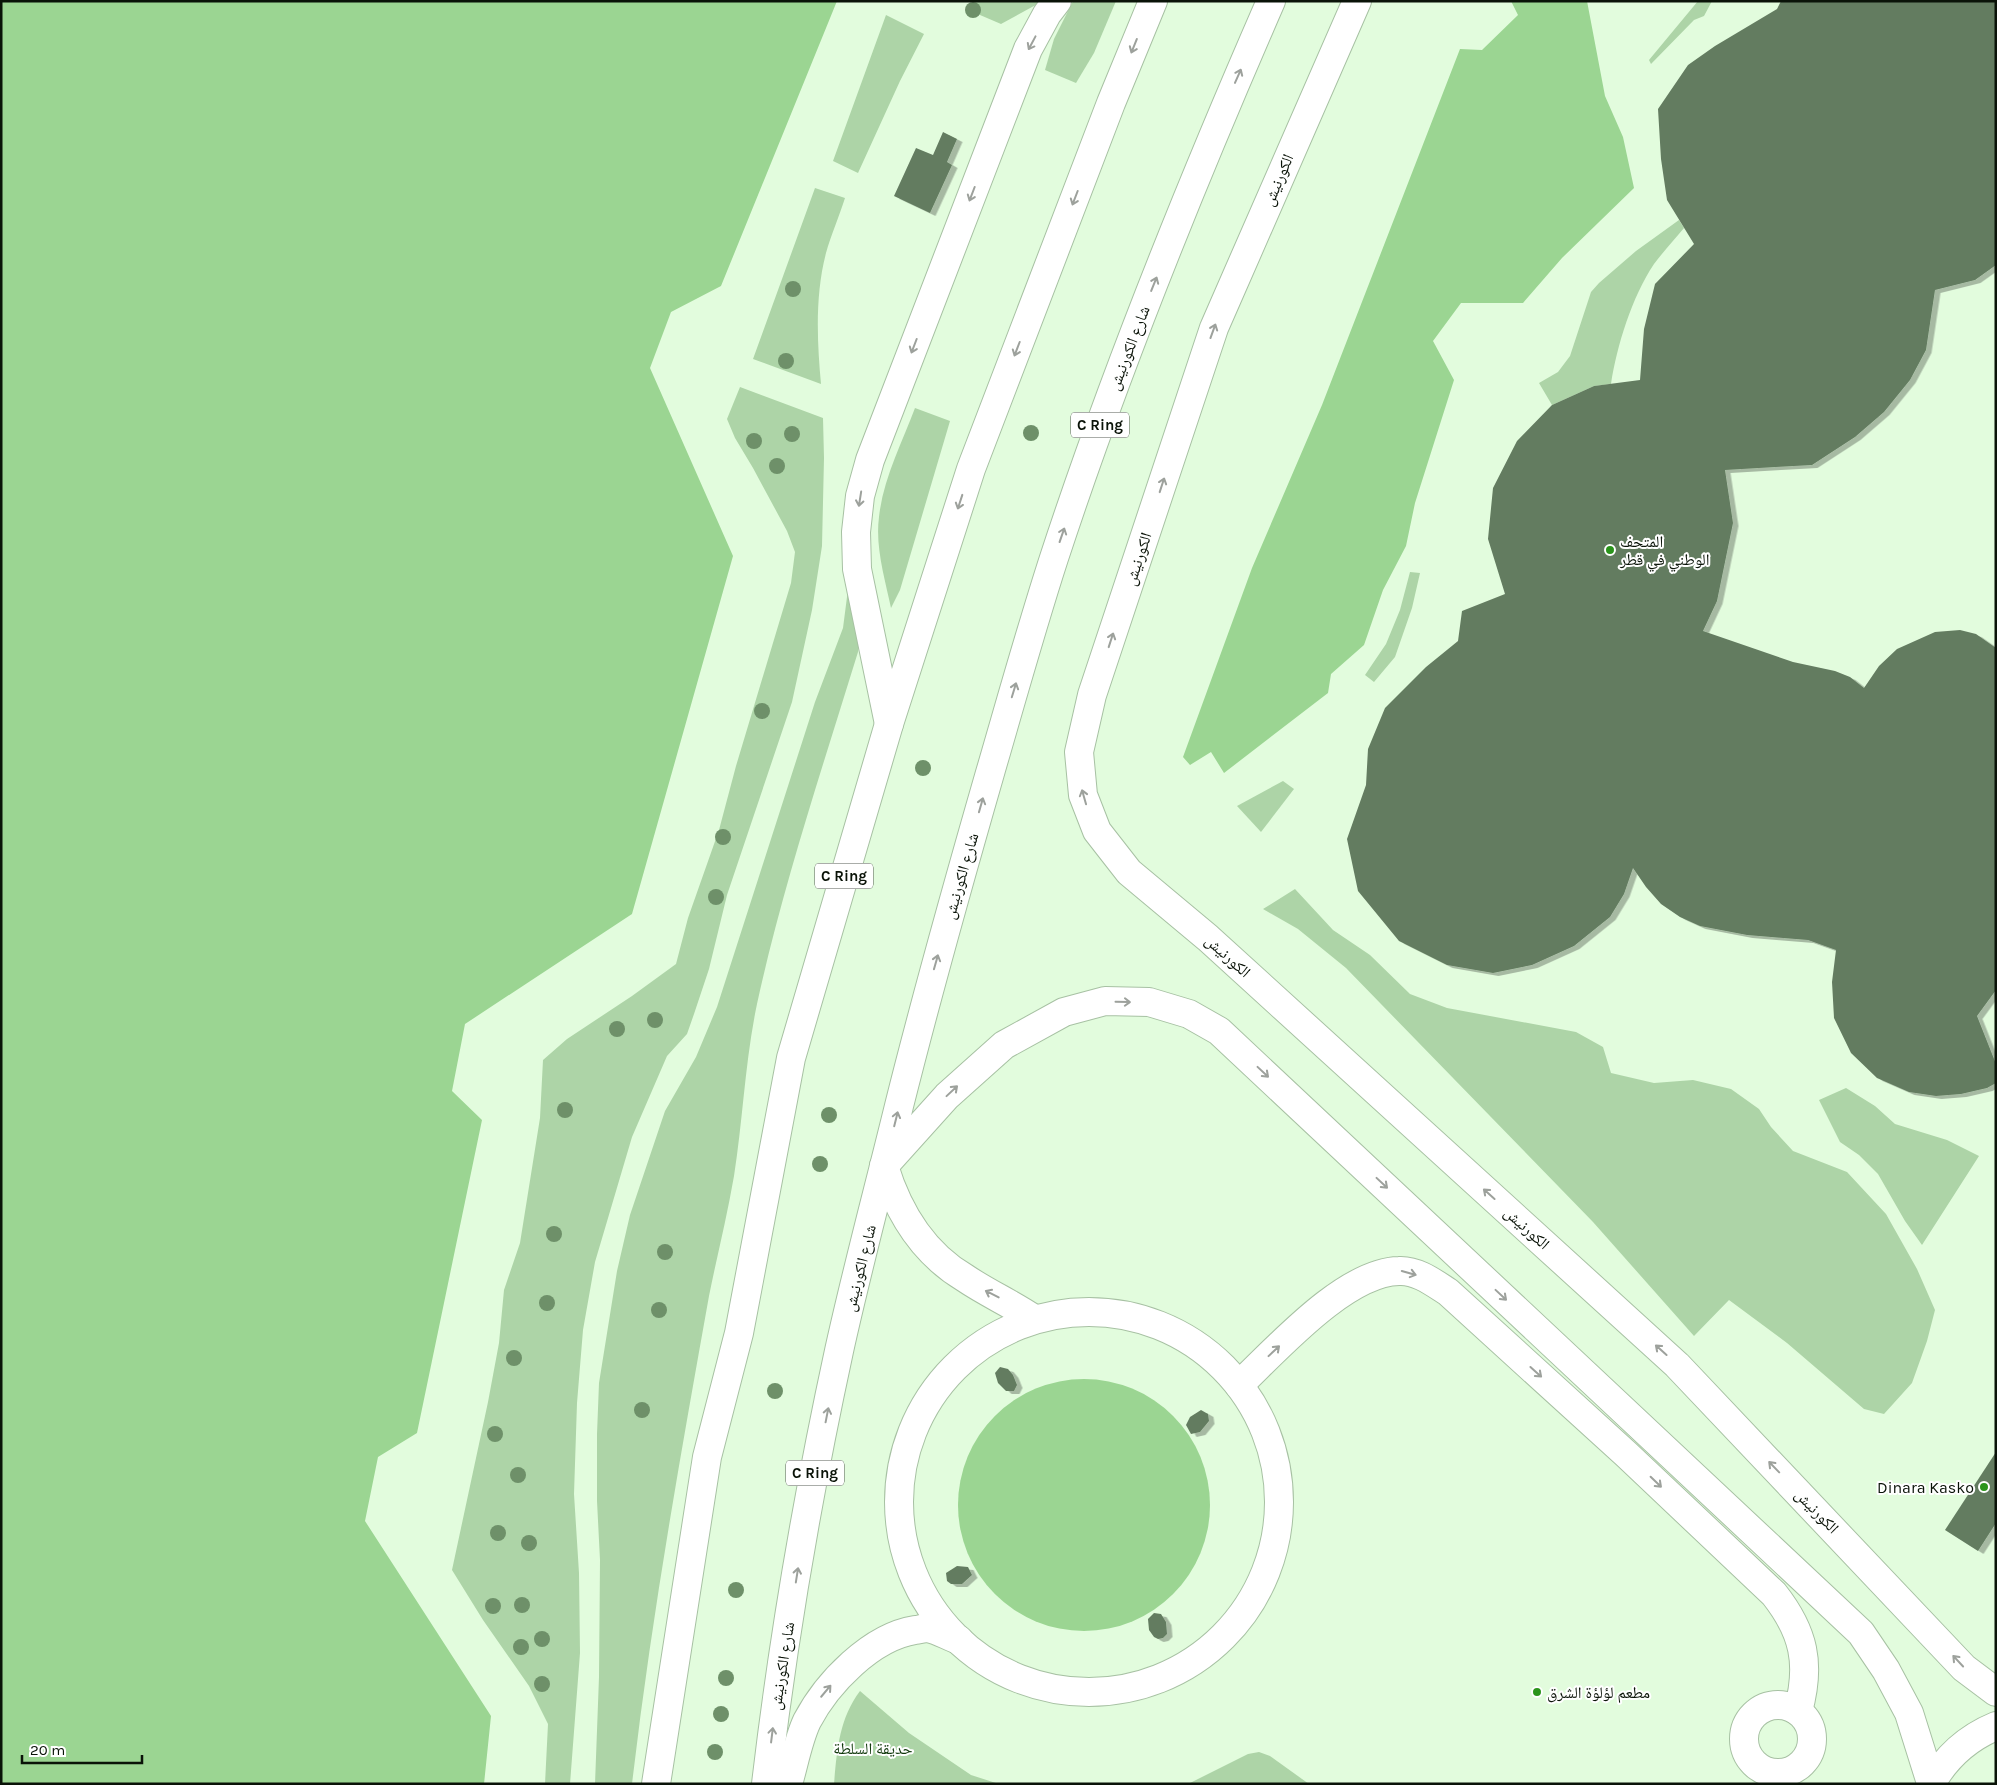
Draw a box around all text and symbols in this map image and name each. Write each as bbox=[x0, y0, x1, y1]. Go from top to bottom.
one-way arrow bbox=[1026, 35, 1036, 50]
one-way arrow bbox=[1129, 38, 1138, 53]
one-way arrow bbox=[1233, 69, 1243, 84]
street label: الكورنيش bbox=[1259, 151, 1298, 209]
one-way arrow bbox=[967, 186, 976, 201]
one-way arrow bbox=[1070, 189, 1079, 205]
one-way arrow bbox=[1149, 277, 1159, 292]
street label: شارع الكورنيش bbox=[1104, 303, 1155, 393]
one-way arrow bbox=[1209, 324, 1218, 340]
one-way arrow bbox=[909, 338, 918, 353]
one-way arrow bbox=[1012, 341, 1021, 357]
road number: C Ring bbox=[1071, 412, 1129, 438]
one-way arrow bbox=[1158, 478, 1167, 494]
one-way arrow bbox=[855, 491, 865, 507]
one-way arrow bbox=[955, 493, 965, 509]
one-way arrow bbox=[1057, 527, 1067, 543]
street label: الكورنيش bbox=[1121, 530, 1156, 588]
place label: المتحف الوطني في قطر bbox=[1619, 532, 1709, 572]
marker: المتحف الوطني في قطر bbox=[1604, 544, 1616, 556]
one-way arrow bbox=[1107, 632, 1116, 648]
one-way arrow bbox=[1010, 683, 1020, 699]
one-way arrow bbox=[1079, 789, 1089, 805]
one-way arrow bbox=[976, 798, 986, 814]
street label: شارع الكورنيش bbox=[940, 831, 983, 922]
road number: C Ring bbox=[815, 864, 873, 888]
street label: الكورنيش bbox=[1201, 931, 1255, 982]
one-way arrow bbox=[932, 954, 942, 970]
one-way arrow bbox=[1115, 997, 1131, 1007]
one-way arrow bbox=[1257, 1066, 1270, 1078]
one-way arrow bbox=[946, 1085, 959, 1097]
one-way arrow bbox=[892, 1111, 901, 1127]
one-way arrow bbox=[1375, 1177, 1388, 1189]
one-way arrow bbox=[1483, 1188, 1496, 1200]
street label: الكورنيش bbox=[1500, 1203, 1554, 1254]
street label: شارع الكورنيش bbox=[840, 1223, 881, 1314]
one-way arrow bbox=[1401, 1269, 1417, 1278]
one-way arrow bbox=[985, 1289, 1000, 1298]
one-way arrow bbox=[1494, 1289, 1507, 1301]
one-way arrow bbox=[1654, 1344, 1667, 1356]
one-way arrow bbox=[1268, 1345, 1281, 1357]
one-way arrow bbox=[1530, 1366, 1543, 1378]
one-way arrow bbox=[823, 1408, 832, 1424]
road number: C Ring bbox=[786, 1460, 844, 1486]
one-way arrow bbox=[1768, 1460, 1780, 1473]
one-way arrow bbox=[1649, 1476, 1662, 1488]
place label: Dinara Kasko bbox=[1877, 1478, 1974, 1497]
marker: Dinara Kasko bbox=[1978, 1481, 1990, 1493]
street label: الكورنيش bbox=[1790, 1485, 1843, 1538]
one-way arrow bbox=[792, 1567, 802, 1583]
street label: شارع الكورنيش bbox=[766, 1621, 799, 1712]
one-way arrow bbox=[1952, 1655, 1964, 1668]
place label: مطعم لؤلؤة الشرق bbox=[1547, 1683, 1650, 1703]
one-way arrow bbox=[821, 1685, 832, 1698]
marker: مطعم لؤلؤة الشرق bbox=[1531, 1686, 1543, 1698]
one-way arrow bbox=[767, 1728, 777, 1744]
scale bar bbox=[22, 1732, 142, 1764]
park label: حديقة السلطة bbox=[833, 1739, 913, 1758]
text: 20 m bbox=[30, 1741, 65, 1759]

